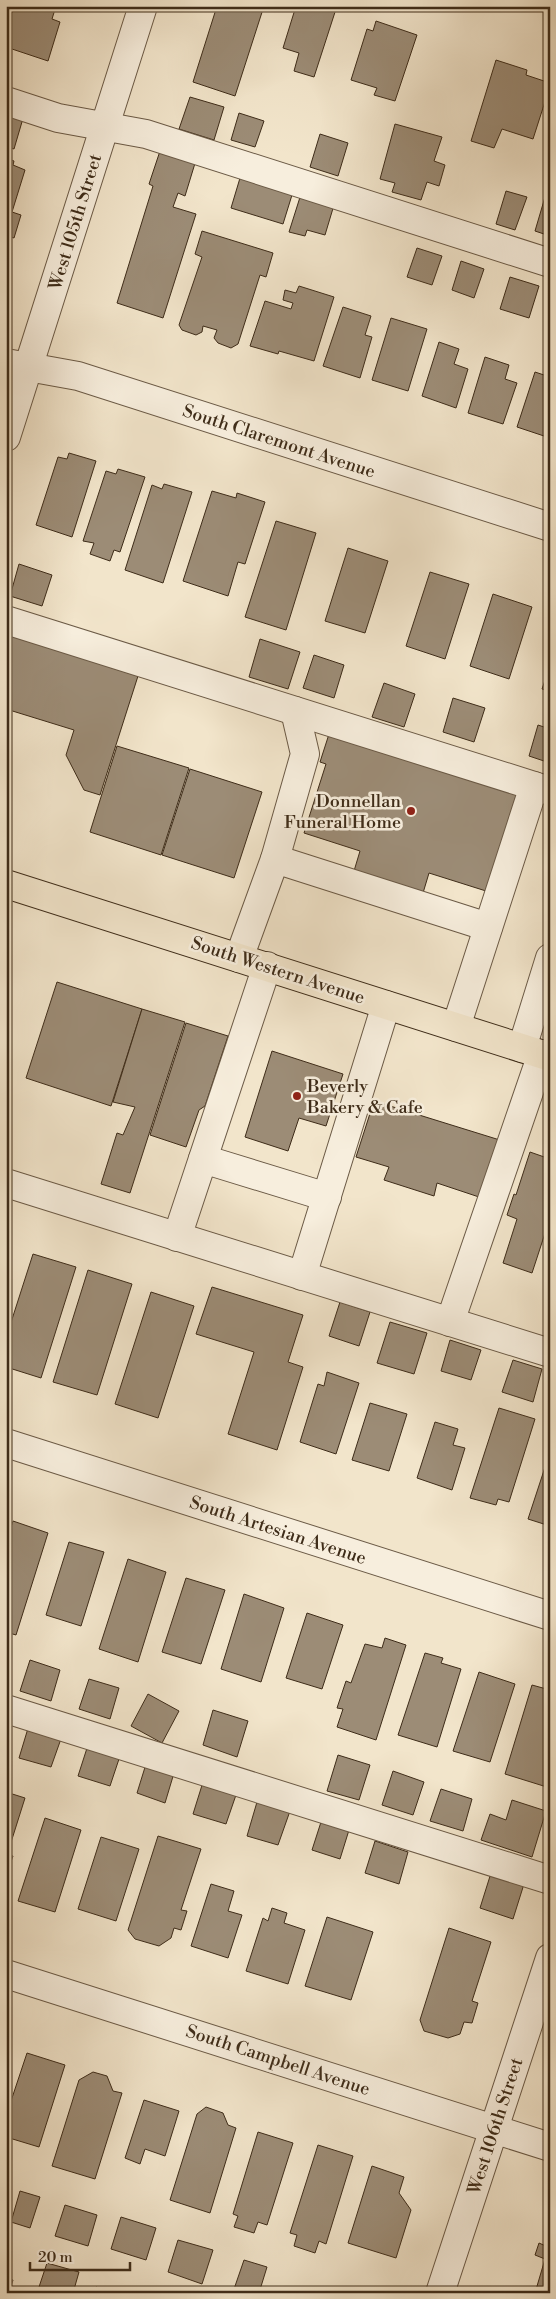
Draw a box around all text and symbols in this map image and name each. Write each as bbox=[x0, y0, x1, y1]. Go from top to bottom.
street label: West 105th Street bbox=[44, 151, 107, 294]
street label: South Claremont Avenue bbox=[180, 399, 378, 484]
place label: Donnellan Funeral Home bbox=[284, 790, 401, 834]
marker: Donnellan Funeral Home bbox=[405, 805, 417, 817]
street label: South Western Avenue bbox=[188, 932, 368, 1009]
place label: Beverly Bakery & Cafe bbox=[306, 1075, 423, 1119]
marker: Beverly Bakery & Cafe bbox=[291, 1090, 303, 1102]
street label: South Artesian Avenue bbox=[187, 1491, 369, 1570]
street label: South Campbell Avenue bbox=[183, 2020, 373, 2101]
street label: West 106th Street bbox=[462, 2054, 529, 2198]
scale bar bbox=[30, 2239, 130, 2271]
text: 20 m bbox=[38, 2248, 73, 2267]

